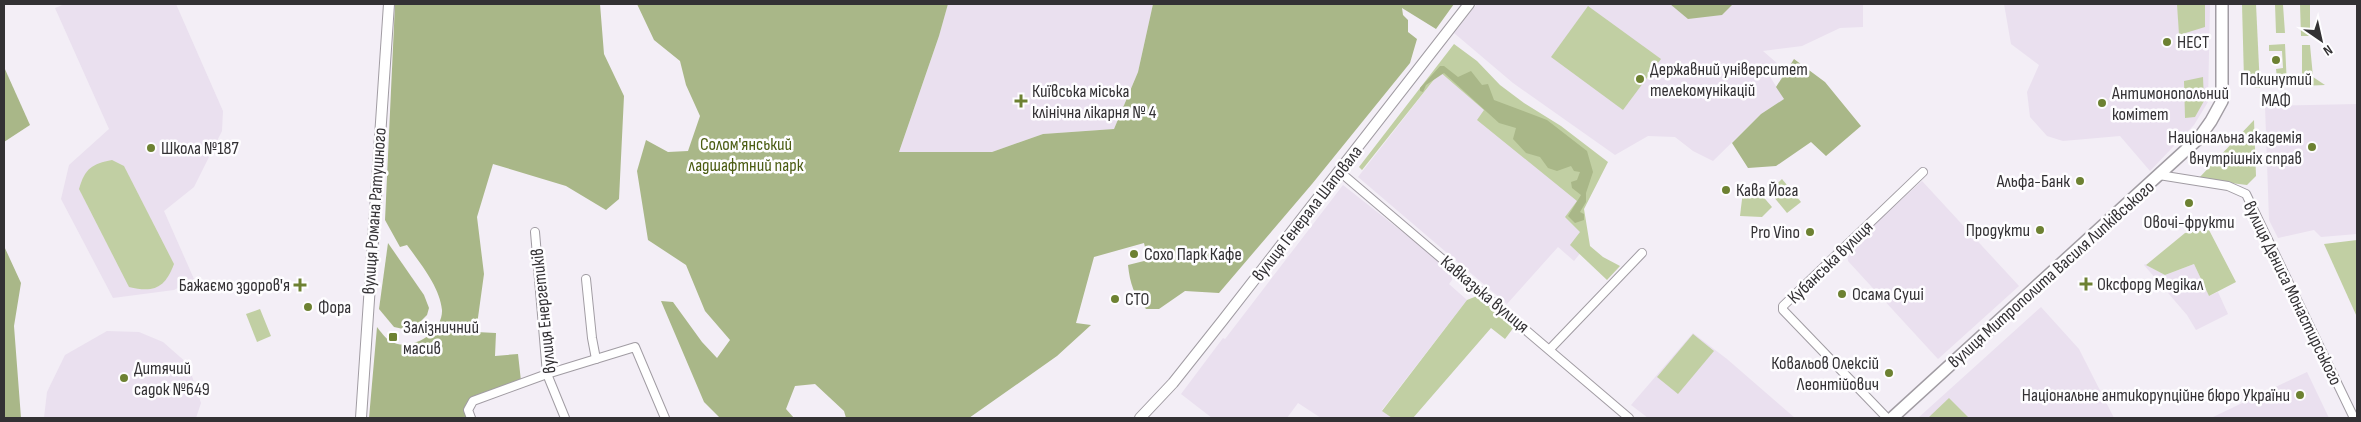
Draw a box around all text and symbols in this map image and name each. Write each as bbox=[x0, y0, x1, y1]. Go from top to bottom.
north arrow bbox=[2296, 15, 2346, 65]
place label: НЕСТ bbox=[2177, 32, 2209, 53]
marker: НЕСТ bbox=[2161, 36, 2173, 48]
text: N bbox=[2320, 41, 2336, 60]
marker: Покинутий МАФ bbox=[2270, 54, 2282, 66]
place label: Державний університет телекомунікацій bbox=[1650, 59, 1808, 101]
place label: Покинутий МАФ bbox=[2240, 69, 2312, 111]
marker: Державний університет телекомунікацій bbox=[1634, 73, 1646, 85]
place label: Київська міська клінічна лікарня № 4 bbox=[1032, 81, 1157, 123]
place label: Антимонопольний комітет bbox=[2111, 83, 2229, 125]
marker: Київська міська клінічна лікарня № 4 bbox=[1014, 94, 1028, 108]
marker: Антимонопольний комітет bbox=[2096, 97, 2108, 109]
street label: вулиця Романа Ратушного bbox=[358, 127, 391, 295]
place label: Національна академія внутрішніх справ bbox=[2168, 127, 2302, 169]
park label: Солом'янський ладшафтний парк bbox=[689, 134, 804, 176]
place label: Школа №187 bbox=[161, 138, 239, 159]
street label: вулиця Генерала Шаповала bbox=[1248, 141, 1367, 285]
marker: Національна академія внутрішніх справ bbox=[2306, 141, 2318, 153]
marker: Школа №187 bbox=[145, 142, 157, 154]
place label: Альфа-Банк bbox=[1996, 171, 2070, 192]
marker: Альфа-Банк bbox=[2074, 175, 2086, 187]
street label: вулиця Митрополита Василя Липківського bbox=[1944, 176, 2159, 372]
place label: Кава Йога bbox=[1736, 180, 1799, 201]
marker: Кава Йога bbox=[1720, 184, 1732, 196]
marker: Овочі-фрукти bbox=[2183, 197, 2195, 209]
street label: вулиця Дениса Монастирського bbox=[2239, 198, 2346, 389]
place label: Овочі-фрукти bbox=[2144, 212, 2234, 233]
street label: Кубанська вулиця bbox=[1783, 217, 1877, 308]
place label: Продукти bbox=[1966, 220, 2030, 241]
place label: Pro Vino bbox=[1751, 222, 1800, 243]
marker: Продукти bbox=[2034, 224, 2046, 236]
marker: Pro Vino bbox=[1804, 226, 1816, 238]
place label: Сохо Парк Кафе bbox=[1144, 244, 1242, 265]
street label: вулиця Енергетиків bbox=[526, 247, 561, 375]
marker: Сохо Парк Кафе bbox=[1128, 248, 1140, 260]
street label: Кавказька вулиця bbox=[1436, 251, 1533, 337]
place label: Оксфорд Медікал bbox=[2097, 274, 2204, 295]
place label: Бажаємо здоров'я bbox=[179, 275, 290, 296]
marker: Оксфорд Медікал bbox=[2079, 277, 2093, 291]
marker: Бажаємо здоров'я bbox=[294, 279, 306, 291]
place label: Осама Суші bbox=[1852, 284, 1924, 305]
marker: Осама Суші bbox=[1836, 288, 1848, 300]
place label: СТО bbox=[1125, 289, 1149, 310]
marker: СТО bbox=[1109, 293, 1121, 305]
place label: Фора bbox=[318, 297, 351, 318]
marker: Фора bbox=[302, 301, 314, 313]
place label: Залізничний масив bbox=[403, 317, 479, 359]
marker: Залізничний масив bbox=[387, 331, 399, 343]
place label: Ковальов Олексій Леонтійович bbox=[1771, 353, 1879, 395]
place label: Дитячий садок №649 bbox=[134, 358, 210, 400]
marker: Ковальов Олексій Леонтійович bbox=[1883, 367, 1895, 379]
marker: Дитячий садок №649 bbox=[118, 372, 130, 384]
place label: Національне антикорупційне бюро України bbox=[2022, 385, 2290, 406]
marker: Національне антикорупційне бюро України bbox=[2294, 389, 2306, 401]

